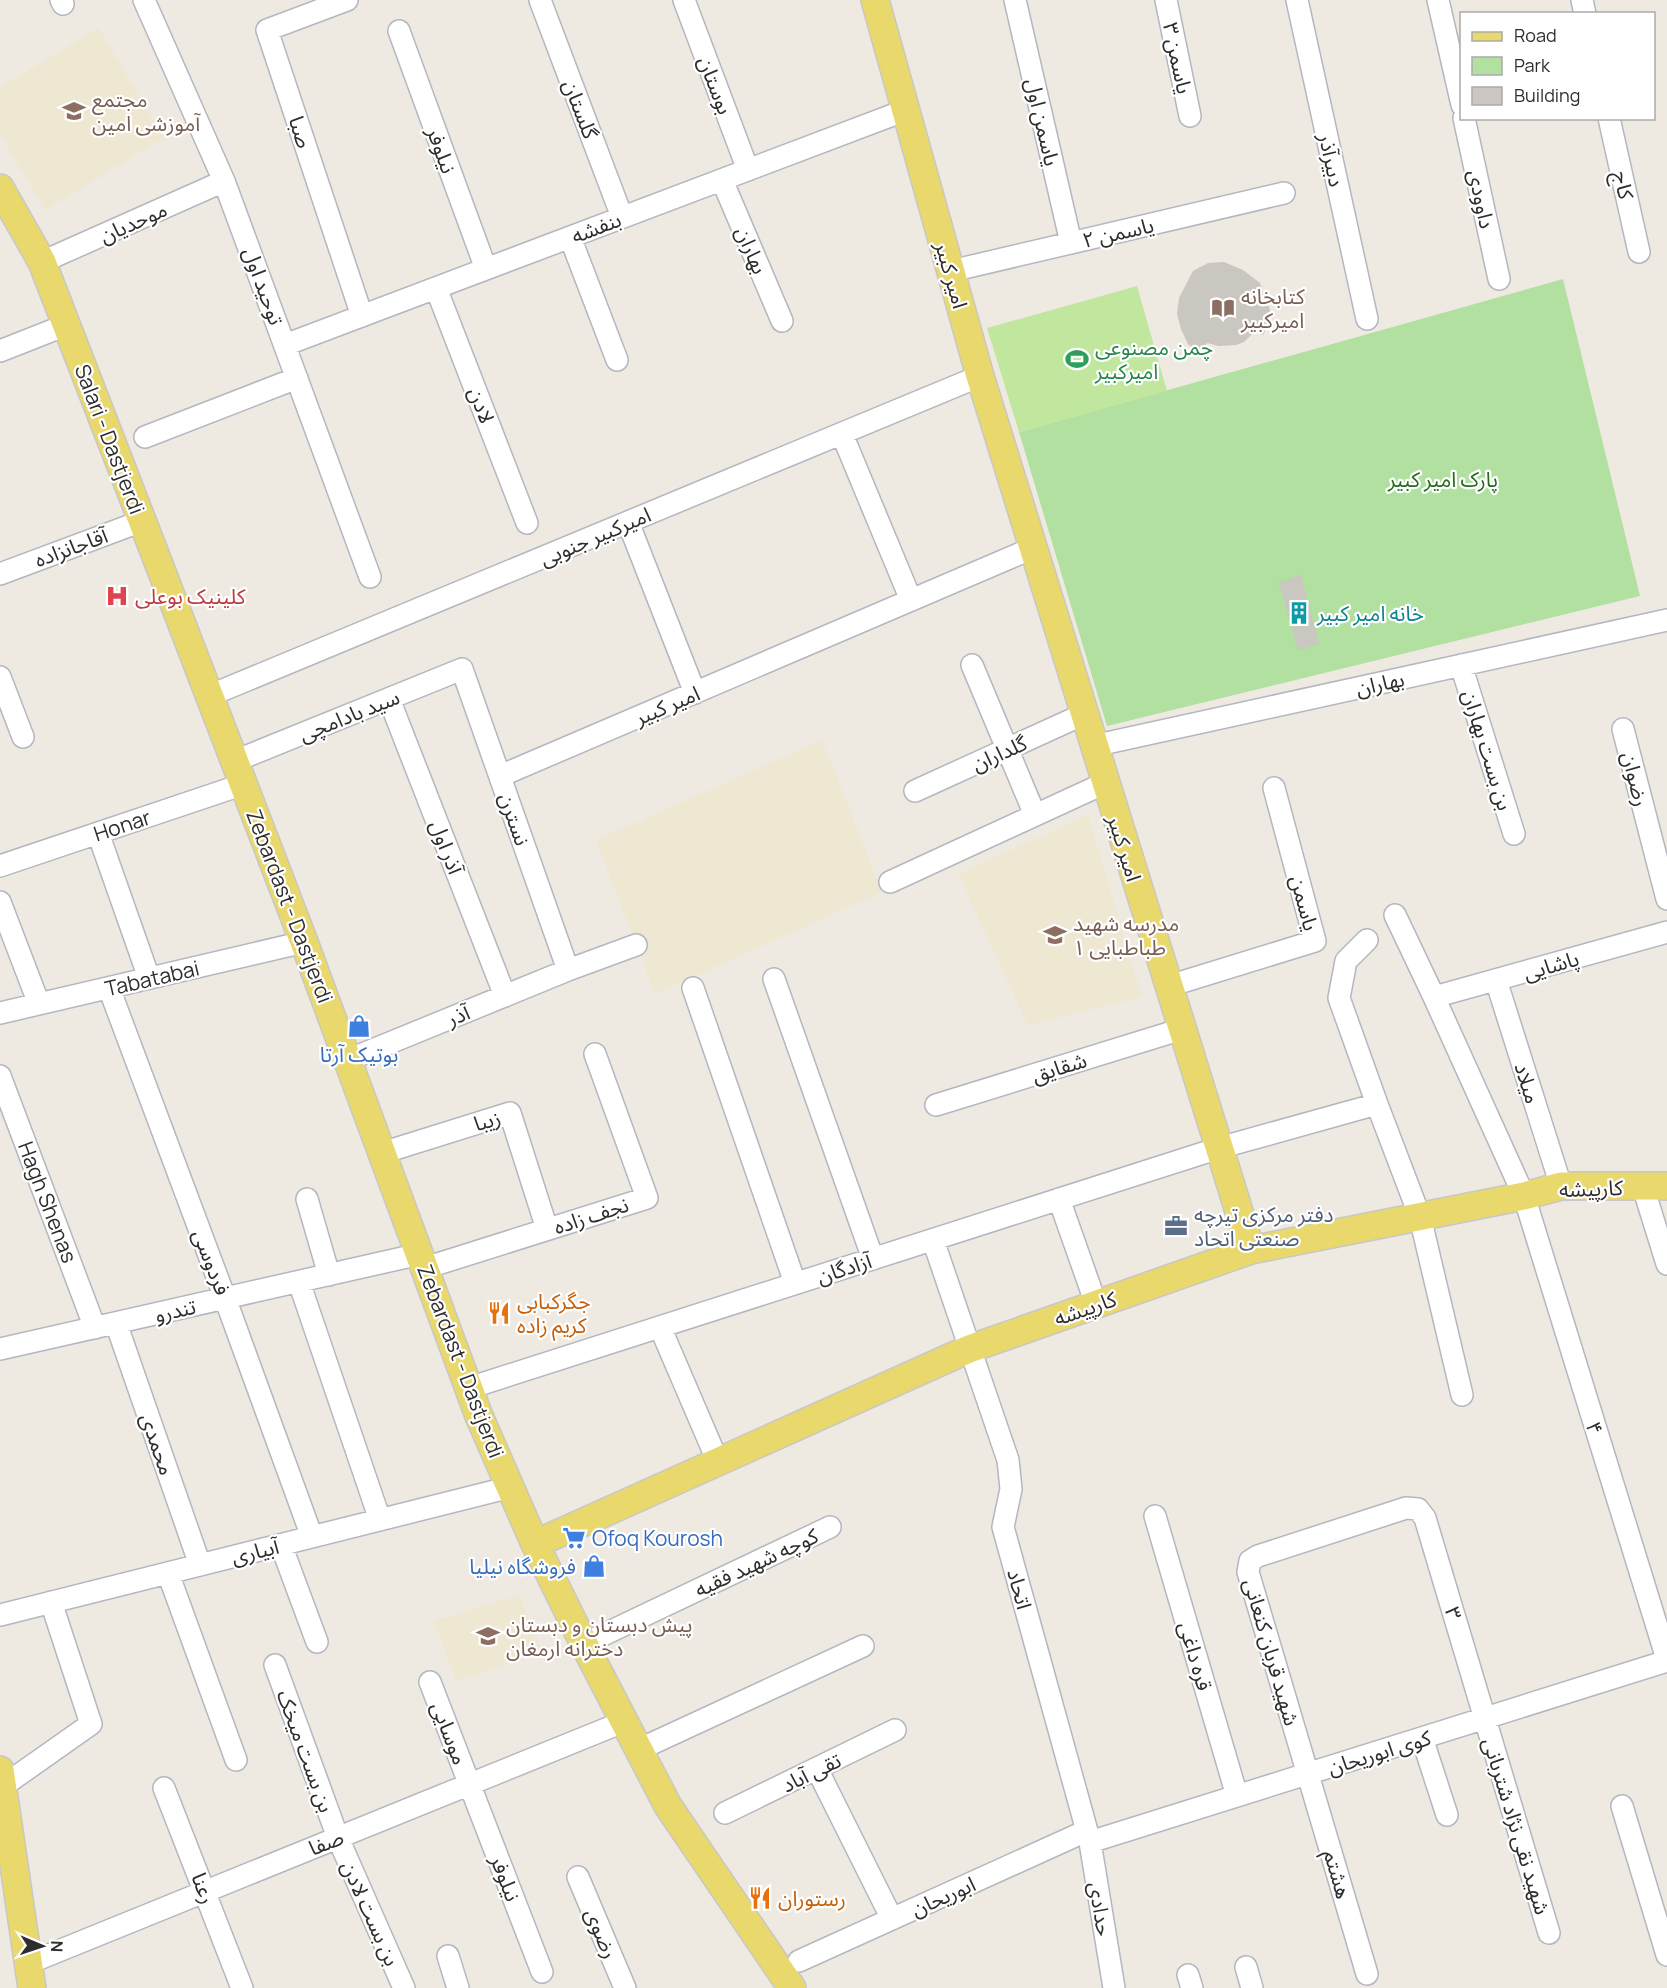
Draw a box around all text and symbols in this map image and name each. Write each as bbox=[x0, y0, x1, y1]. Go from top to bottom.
legend bbox=[1460, 12, 1655, 120]
street label: یاسمن ۳ bbox=[1157, 20, 1199, 96]
text: Road bbox=[1514, 23, 1557, 47]
street label: بوستان bbox=[692, 52, 740, 118]
text: Park bbox=[1514, 53, 1551, 77]
street label: گلستان bbox=[557, 75, 605, 143]
street label: یاسمن اول bbox=[1019, 75, 1067, 169]
text: Building bbox=[1514, 83, 1580, 107]
place label: مجتمع آموزشی امین bbox=[92, 85, 201, 137]
school or university icon: مجتمع آموزشی امین bbox=[61, 98, 87, 124]
street label: صبا bbox=[283, 112, 319, 152]
street label: نیلوفر bbox=[420, 122, 463, 177]
street label: دبیرآذر bbox=[1312, 130, 1351, 189]
street label: داوودی bbox=[1462, 167, 1502, 231]
street label: کاج bbox=[1605, 168, 1641, 203]
street label: موحدیان bbox=[95, 195, 171, 249]
street label: بنفشه bbox=[567, 205, 625, 249]
street label: یاسمن ۲ bbox=[1080, 210, 1156, 254]
street label: بهاران bbox=[730, 222, 774, 278]
street label: امیر کبیر bbox=[929, 237, 975, 312]
street label: توحید اول bbox=[237, 243, 291, 329]
place label: کتابخانه امیرکبیر bbox=[1240, 282, 1305, 334]
library icon: کتابخانه امیرکبیر bbox=[1210, 295, 1236, 321]
place label: چمن مصنوعی امیرکبیر bbox=[1094, 333, 1213, 385]
sports icon: چمن مصنوعی امیرکبیر bbox=[1064, 346, 1090, 372]
street label: Salari - Dastjerdi bbox=[69, 360, 151, 518]
street label: لادن bbox=[462, 383, 502, 427]
park label: پارک امیر کبیر bbox=[1387, 465, 1498, 493]
street label: امیرکبیر جنوبی bbox=[535, 500, 655, 572]
street label: آقاجانزاده bbox=[31, 521, 112, 573]
place label: کلینیک بوعلی bbox=[135, 582, 246, 610]
hospital icon: کلینیک بوعلی bbox=[104, 583, 130, 609]
place label: خانه امیر کبیر bbox=[1316, 599, 1424, 627]
building icon: خانه امیر کبیر bbox=[1286, 600, 1312, 626]
street label: بهاران bbox=[1353, 664, 1407, 702]
street label: امیر کبیر bbox=[629, 679, 704, 732]
street label: سید بادامچی bbox=[294, 682, 404, 748]
street label: بن بست بهاران bbox=[1456, 686, 1520, 814]
street label: گلداران bbox=[967, 728, 1031, 778]
street label: رضوان bbox=[1616, 749, 1656, 809]
street label: نسترن bbox=[493, 789, 537, 849]
street label: Honar bbox=[90, 803, 155, 847]
street label: Zebardast - Dastjerdi bbox=[240, 805, 340, 1007]
street label: امیر کبیر bbox=[1101, 810, 1148, 885]
street label: آذر اول bbox=[424, 816, 470, 879]
street label: یاسمن bbox=[1284, 872, 1326, 934]
place label: مدرسه شهید طباطبایی ۱ bbox=[1073, 909, 1179, 961]
school or university icon: مدرسه شهید طباطبایی ۱ bbox=[1042, 922, 1068, 948]
street label: پاشایی bbox=[1520, 944, 1582, 986]
street label: Tabatabai bbox=[102, 954, 202, 1002]
street label: آذر bbox=[441, 997, 475, 1033]
shop icon: بوتیک آرتا bbox=[346, 1013, 372, 1039]
place label: بوتیک آرتا bbox=[320, 1040, 398, 1068]
street label: شقایق bbox=[1028, 1045, 1090, 1089]
street label: میلاد bbox=[1509, 1059, 1547, 1107]
street label: زیبا bbox=[470, 1103, 504, 1137]
street label: Hagh Shenas bbox=[12, 1137, 84, 1267]
street label: کارپیشه bbox=[1559, 1173, 1624, 1203]
street label: نجف زاده bbox=[550, 1190, 632, 1240]
place label: دفتر مرکزی تیرچه صنعتی اتحاد bbox=[1194, 1200, 1334, 1252]
office icon: دفتر مرکزی تیرچه صنعتی اتحاد bbox=[1163, 1213, 1189, 1239]
street label: فردوسی bbox=[187, 1225, 237, 1299]
street label: آزادگان bbox=[813, 1246, 876, 1290]
street label: Zebardast - Dastjerdi bbox=[411, 1260, 511, 1462]
street label: کارپیشه bbox=[1050, 1284, 1120, 1332]
place label: جگرکبابی کریم زاده bbox=[517, 1287, 591, 1341]
street label: تندرو bbox=[152, 1292, 198, 1328]
restaurant icon: جگرکبابی کریم زاده bbox=[486, 1300, 512, 1326]
street label: محمدی bbox=[134, 1409, 182, 1479]
street label: ۴ bbox=[1580, 1418, 1610, 1438]
street label: کوچه شهید فقیه bbox=[690, 1521, 823, 1603]
place label: Ofoq Kourosh bbox=[592, 1524, 723, 1552]
supermarket icon: Ofoq Kourosh bbox=[561, 1525, 587, 1551]
street label: آبیاری bbox=[228, 1531, 283, 1570]
place label: فروشگاه نیلیا bbox=[469, 1552, 576, 1580]
shop icon: فروشگاه نیلیا bbox=[581, 1553, 607, 1579]
street label: اتحاد bbox=[1001, 1566, 1039, 1612]
street label: شهید قربان کنعانی bbox=[1238, 1575, 1306, 1729]
street label: ۳ bbox=[1439, 1603, 1469, 1623]
place label: پیش دبستان و دبستان دخترانه ارمغان bbox=[506, 1610, 692, 1662]
street label: قره داغی bbox=[1173, 1618, 1219, 1694]
school or university icon: پیش دبستان و دبستان دخترانه ارمغان bbox=[475, 1623, 501, 1649]
street label: بن بست میخک bbox=[271, 1686, 341, 1816]
street label: موسایی bbox=[425, 1698, 475, 1768]
street label: کوی ابوریحان bbox=[1324, 1723, 1434, 1781]
street label: شهید نقی نژاد شتربانی bbox=[1477, 1734, 1557, 1918]
street label: تقی آباد bbox=[777, 1746, 845, 1798]
street label: صفا bbox=[304, 1822, 348, 1862]
street label: هشتم bbox=[1316, 1846, 1358, 1902]
street label: نیلوفر bbox=[484, 1850, 528, 1905]
street label: بن بست لادن bbox=[335, 1856, 407, 1970]
street label: رعنا bbox=[185, 1868, 223, 1908]
street label: ابوریحان bbox=[906, 1869, 980, 1923]
street label: حدادی bbox=[1083, 1880, 1119, 1938]
place label: رستوران bbox=[778, 1884, 846, 1912]
restaurant icon: رستوران bbox=[747, 1885, 773, 1911]
street label: رضوی bbox=[579, 1904, 625, 1962]
north arrow bbox=[12, 1916, 72, 1976]
text: N bbox=[46, 1940, 68, 1953]

